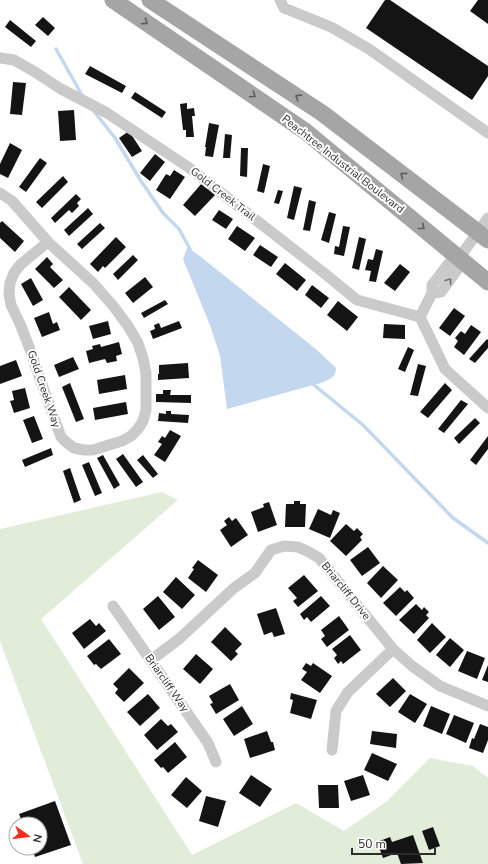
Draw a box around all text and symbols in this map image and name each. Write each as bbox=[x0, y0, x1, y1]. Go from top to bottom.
one-way arrow bbox=[141, 17, 148, 24]
one-way arrow bbox=[249, 90, 256, 98]
one-way arrow bbox=[296, 95, 303, 102]
street label: Peachtree Industrial Boulevard bbox=[279, 111, 407, 217]
street label: Gold Creek Trail bbox=[187, 164, 259, 225]
one-way arrow bbox=[400, 172, 407, 179]
one-way arrow bbox=[417, 222, 424, 229]
one-way arrow bbox=[444, 278, 451, 285]
street label: Gold Creek Way bbox=[24, 348, 64, 430]
street label: Briarcliff Drive bbox=[318, 559, 374, 623]
street label: Briarcliff Way bbox=[142, 651, 193, 715]
north arrow bbox=[8, 816, 48, 856]
scale bar bbox=[352, 830, 435, 856]
text: N bbox=[29, 832, 45, 844]
text: 50 m bbox=[358, 836, 386, 852]

